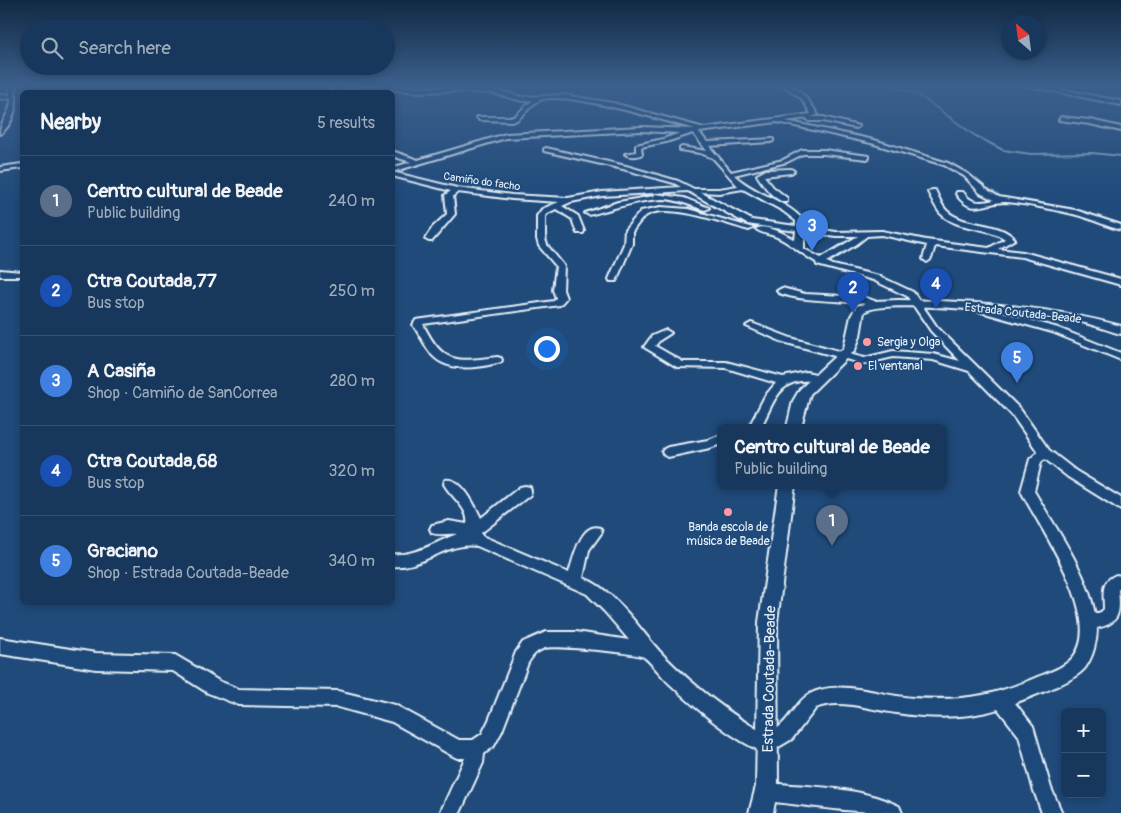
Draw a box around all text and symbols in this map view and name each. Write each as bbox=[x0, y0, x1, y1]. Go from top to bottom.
north arrow bbox=[1001, 15, 1046, 60]
search box bbox=[20, 20, 395, 75]
icon: search bbox=[38, 34, 66, 62]
text: Search here bbox=[78, 36, 171, 60]
text: Nearby bbox=[40, 109, 101, 136]
text: 5 results bbox=[317, 113, 375, 133]
street label: Camiño do facho bbox=[443, 170, 521, 193]
text: Centro cultural de Beade bbox=[87, 179, 283, 203]
text: 1 bbox=[53, 191, 59, 211]
text: 240 m bbox=[328, 191, 375, 211]
text: Public building bbox=[87, 203, 180, 223]
pin: 3 bbox=[796, 210, 828, 251]
pin: 4 bbox=[920, 268, 952, 309]
text: Ctra Coutada,77 bbox=[87, 269, 217, 293]
pin: 2 bbox=[837, 272, 869, 313]
text: 2 bbox=[52, 281, 60, 301]
text: 250 m bbox=[329, 281, 375, 301]
text: Bus stop bbox=[87, 293, 145, 313]
street label: Estrada Coutada-Beade bbox=[964, 300, 1082, 327]
place label: Sergia y Olga bbox=[877, 335, 941, 350]
your location bbox=[534, 336, 560, 362]
marker: Sergia y Olga bbox=[861, 336, 873, 348]
pin: 5 bbox=[1001, 342, 1033, 383]
text: A Casiña bbox=[87, 359, 156, 383]
place label: El ventanal bbox=[868, 359, 923, 374]
marker: El ventanal bbox=[852, 360, 864, 372]
text: 3 bbox=[52, 371, 60, 391]
text: 280 m bbox=[329, 371, 375, 391]
text: Shop · Camiño de SanCorrea bbox=[87, 383, 278, 403]
popup bbox=[717, 424, 947, 489]
text: Centro cultural de Beade bbox=[734, 435, 930, 459]
text: Ctra Coutada,68 bbox=[87, 449, 217, 473]
text: Public building bbox=[734, 459, 827, 479]
text: 4 bbox=[51, 461, 61, 481]
text: 320 m bbox=[329, 461, 375, 481]
text: Bus stop bbox=[87, 473, 145, 493]
pin: 1 bbox=[816, 505, 848, 546]
marker: Banda escola de música de Beade bbox=[722, 506, 734, 518]
place label: Banda escola de música de Beade bbox=[686, 520, 770, 549]
text: Graciano bbox=[87, 539, 158, 563]
text: 5 bbox=[52, 551, 60, 571]
text: 340 m bbox=[328, 551, 375, 571]
text: Shop · Estrada Coutada-Beade bbox=[87, 563, 289, 583]
street label: Estrada Coutada-Beade bbox=[759, 605, 780, 753]
map controls bbox=[1061, 708, 1106, 798]
button: + bbox=[1061, 708, 1106, 753]
button: − bbox=[1061, 753, 1106, 798]

